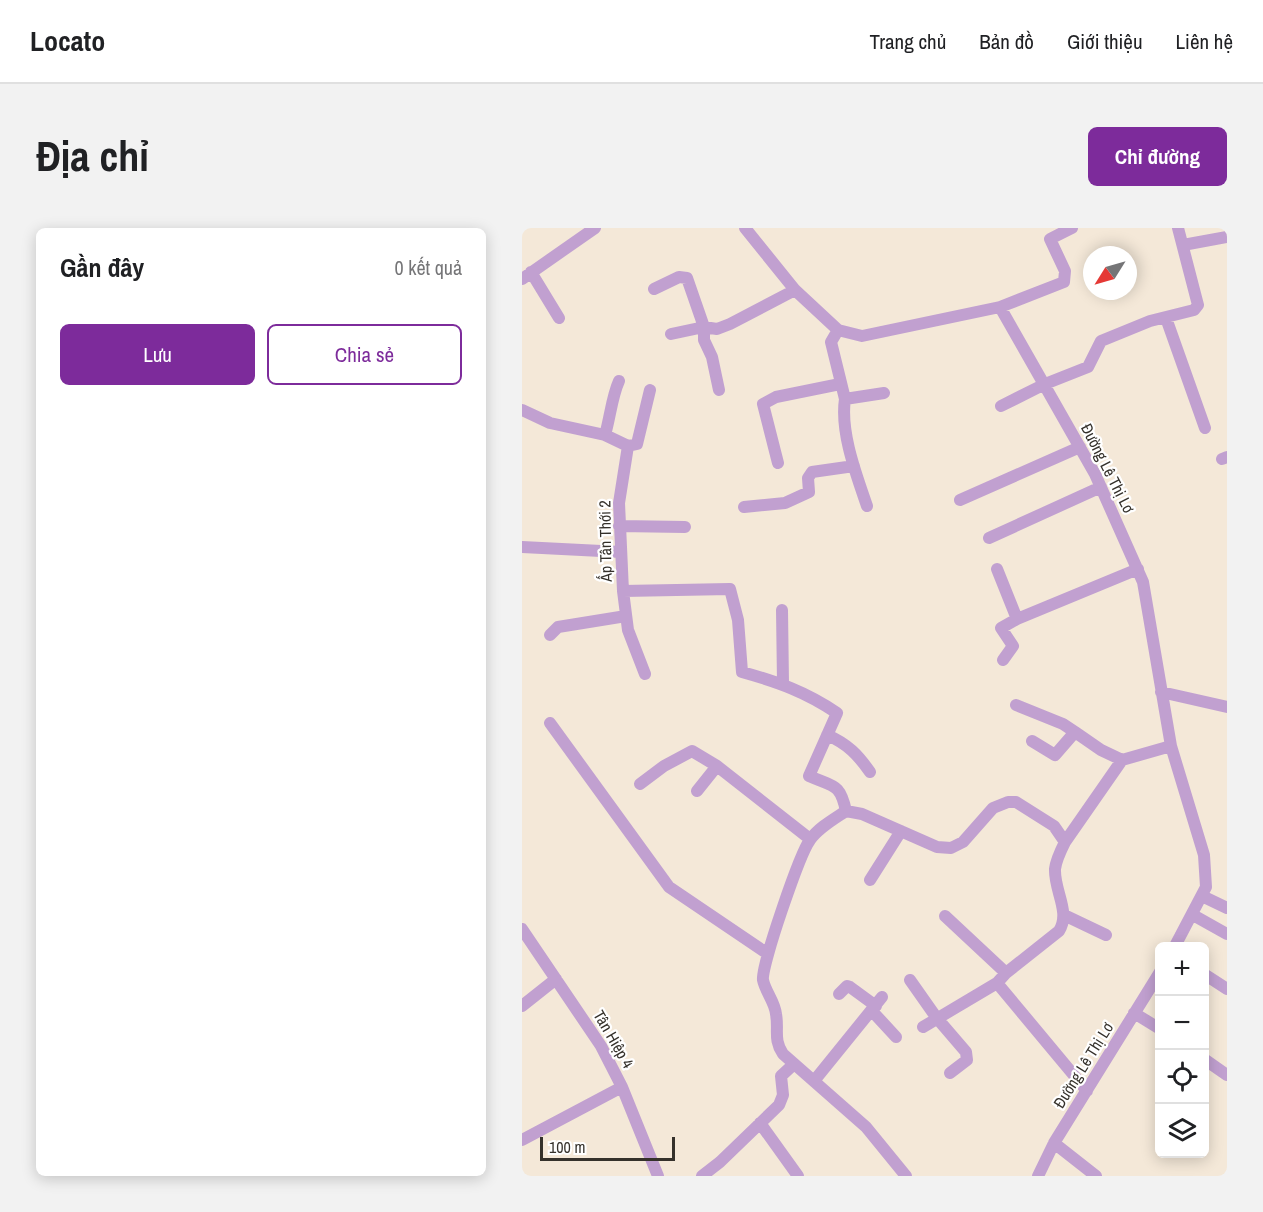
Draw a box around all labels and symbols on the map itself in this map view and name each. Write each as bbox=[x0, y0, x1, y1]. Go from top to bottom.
north arrow bbox=[1083, 246, 1137, 300]
street label: Đường Lê Thị Lơ bbox=[1076, 420, 1140, 516]
street label: Ấp Tân Thới 2 bbox=[593, 500, 617, 583]
street label: Tân Hiệp 4 bbox=[589, 1006, 639, 1072]
street label: Đường Lê Thị Lơ bbox=[1048, 1018, 1118, 1112]
scale bar bbox=[540, 1134, 675, 1162]

